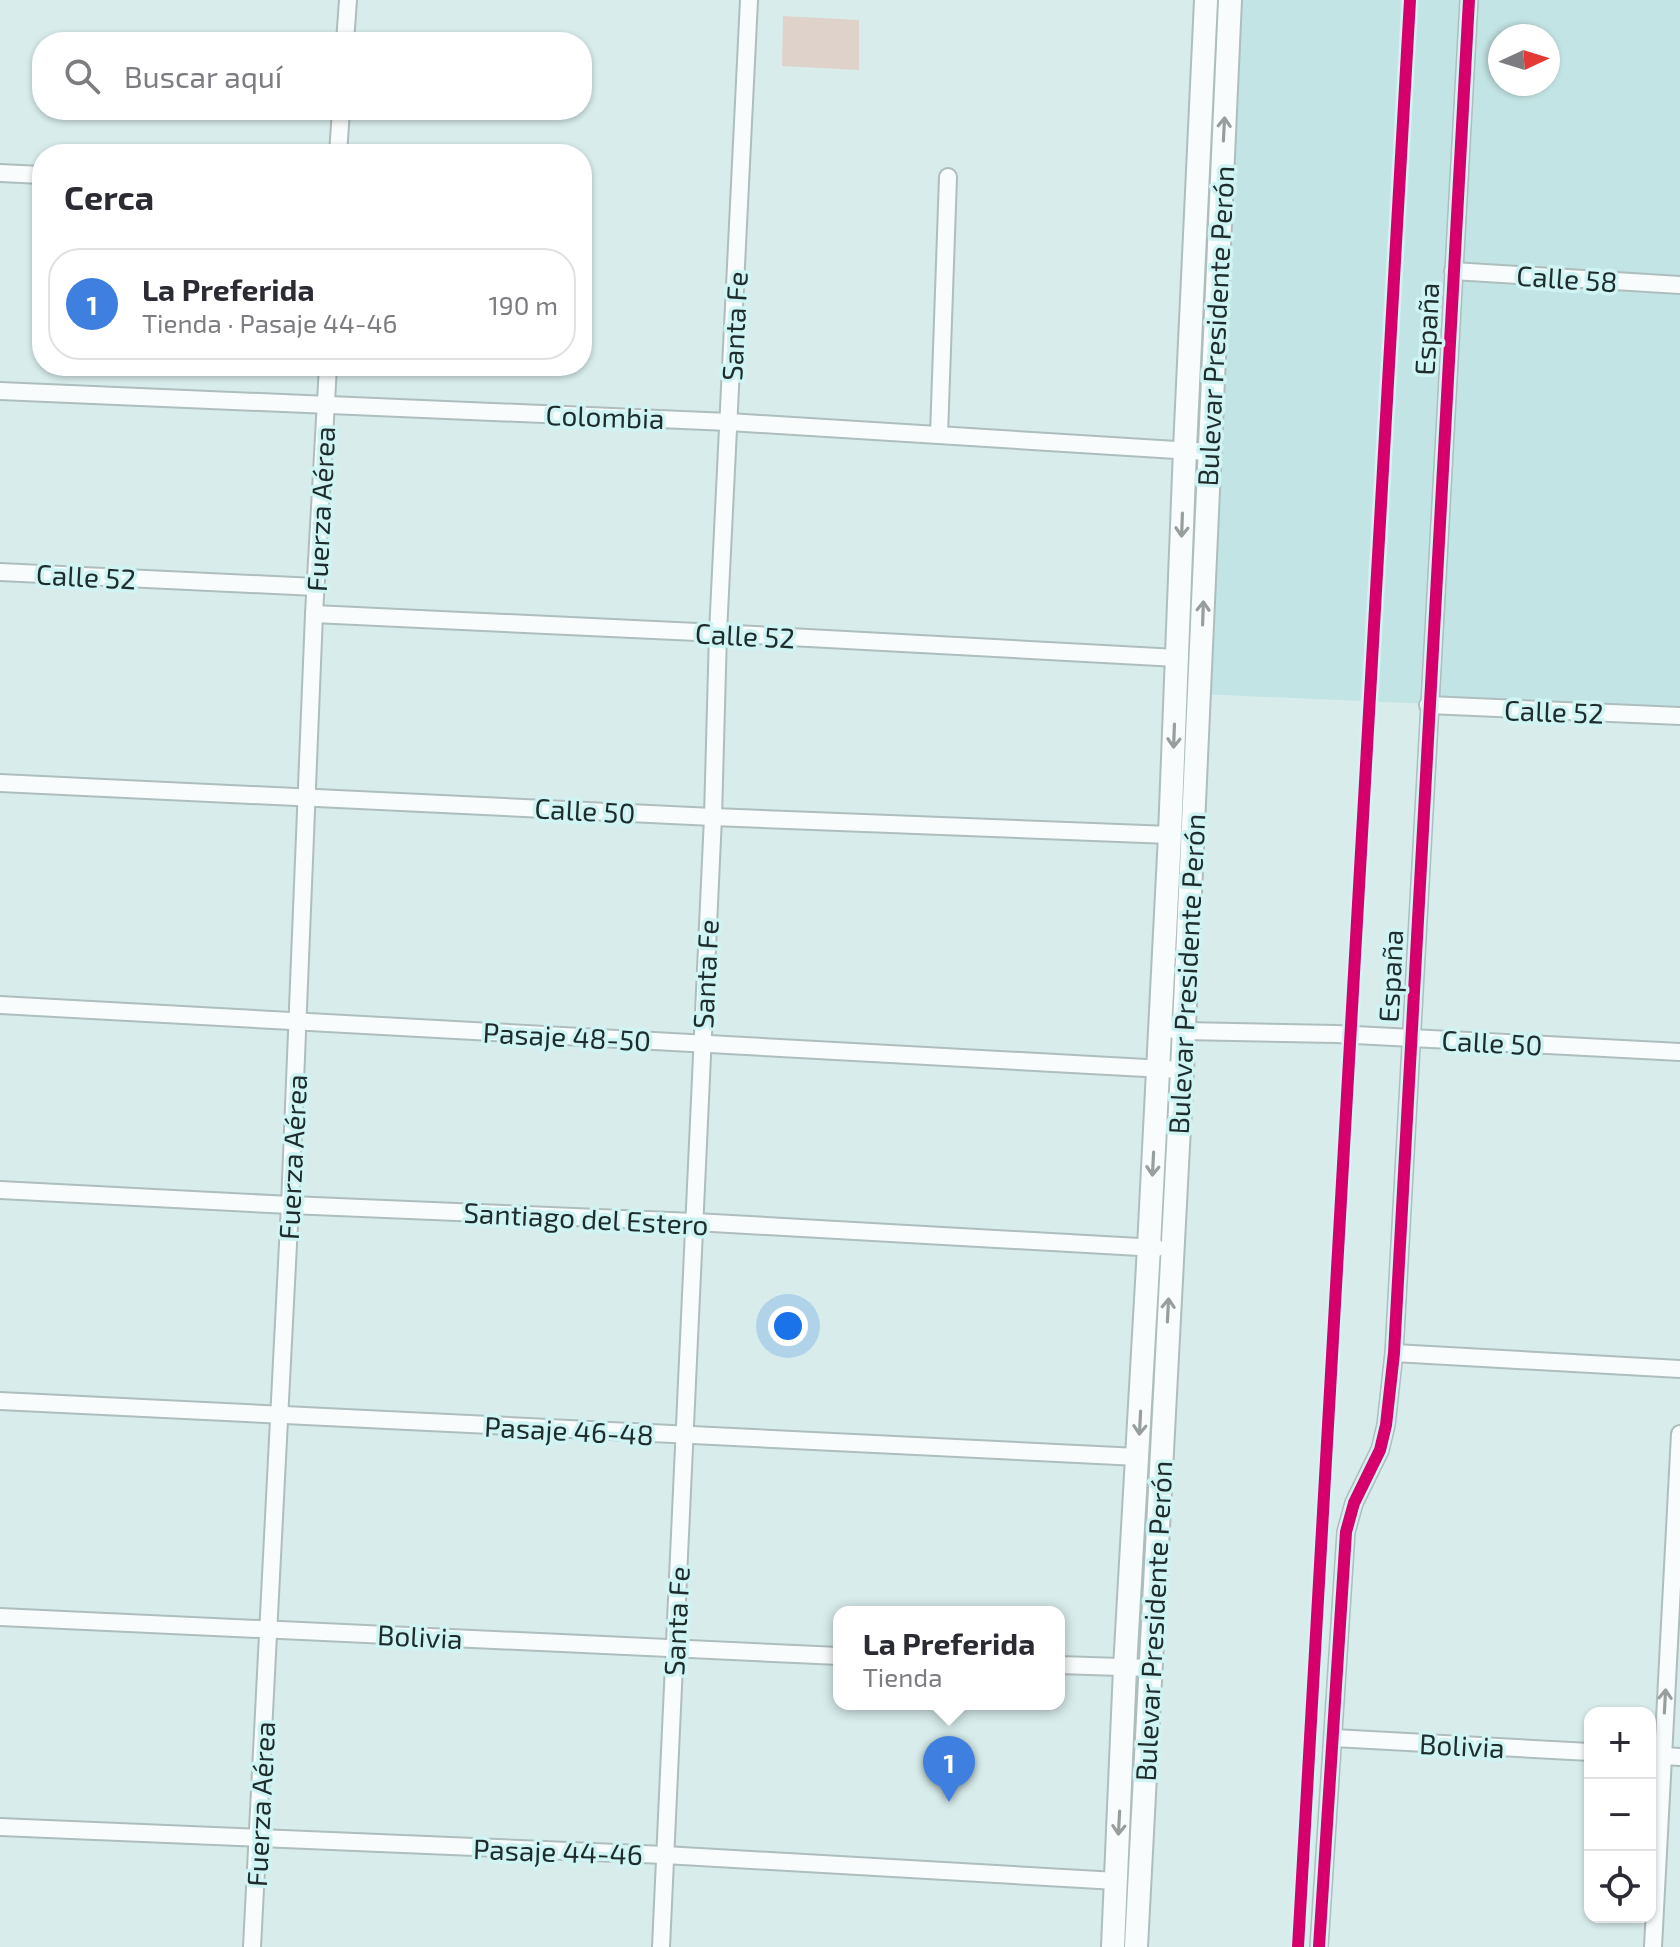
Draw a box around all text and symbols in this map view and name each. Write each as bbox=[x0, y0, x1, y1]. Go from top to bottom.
north arrow bbox=[1488, 24, 1560, 96]
search box bbox=[32, 32, 592, 120]
icon: search bbox=[60, 54, 104, 98]
text: Buscar aquí bbox=[124, 58, 282, 94]
one-way arrow bbox=[1217, 116, 1232, 143]
street label: Bulevar Presidente Perón bbox=[1190, 165, 1240, 487]
text: Cerca bbox=[64, 176, 154, 217]
street label: Calle 58 bbox=[1515, 258, 1619, 298]
text: La Preferida bbox=[142, 271, 315, 307]
street label: Santa Fe bbox=[714, 271, 754, 381]
street label: España bbox=[1407, 282, 1445, 376]
text: 1 bbox=[86, 289, 98, 320]
text: 190 m bbox=[489, 289, 558, 320]
text: Tienda · Pasaje 44-46 bbox=[142, 307, 397, 338]
street label: Colombia bbox=[545, 397, 665, 435]
street label: Fuerza Aérea bbox=[299, 425, 341, 593]
one-way arrow bbox=[1174, 511, 1189, 538]
street label: Calle 52 bbox=[35, 556, 137, 596]
one-way arrow bbox=[1196, 600, 1211, 627]
street label: Calle 52 bbox=[694, 615, 796, 655]
street label: Calle 52 bbox=[1503, 692, 1605, 730]
one-way arrow bbox=[1166, 722, 1181, 749]
street label: Calle 50 bbox=[534, 790, 636, 830]
street label: Bulevar Presidente Perón bbox=[1161, 813, 1211, 1135]
street label: Santa Fe bbox=[685, 919, 725, 1029]
street label: España bbox=[1371, 929, 1409, 1023]
street label: Pasaje 48-50 bbox=[482, 1015, 652, 1057]
street label: Calle 50 bbox=[1441, 1022, 1543, 1062]
street label: Fuerza Aérea bbox=[271, 1073, 313, 1241]
one-way arrow bbox=[1146, 1150, 1161, 1177]
street label: Santiago del Estero bbox=[463, 1195, 709, 1241]
one-way arrow bbox=[1161, 1297, 1176, 1324]
your location bbox=[768, 1306, 808, 1346]
street label: Pasaje 46-48 bbox=[483, 1409, 655, 1451]
one-way arrow bbox=[1132, 1409, 1147, 1436]
street label: Bulevar Presidente Perón bbox=[1128, 1460, 1178, 1782]
street label: Santa Fe bbox=[656, 1566, 696, 1676]
popup bbox=[833, 1606, 1065, 1710]
street label: Bolivia bbox=[376, 1617, 464, 1655]
text: La Preferida bbox=[863, 1625, 1035, 1661]
text: Tienda bbox=[863, 1661, 942, 1692]
one-way arrow bbox=[1658, 1688, 1673, 1715]
map controls bbox=[1584, 1707, 1656, 1923]
button: + bbox=[1584, 1707, 1656, 1779]
street label: Fuerza Aérea bbox=[239, 1720, 281, 1888]
street label: Bolivia bbox=[1418, 1726, 1506, 1764]
pin: 1 bbox=[923, 1736, 975, 1802]
button: − bbox=[1584, 1779, 1656, 1851]
one-way arrow bbox=[1111, 1809, 1126, 1836]
street label: Pasaje 44-46 bbox=[473, 1831, 643, 1871]
button: locate bbox=[1584, 1851, 1656, 1923]

